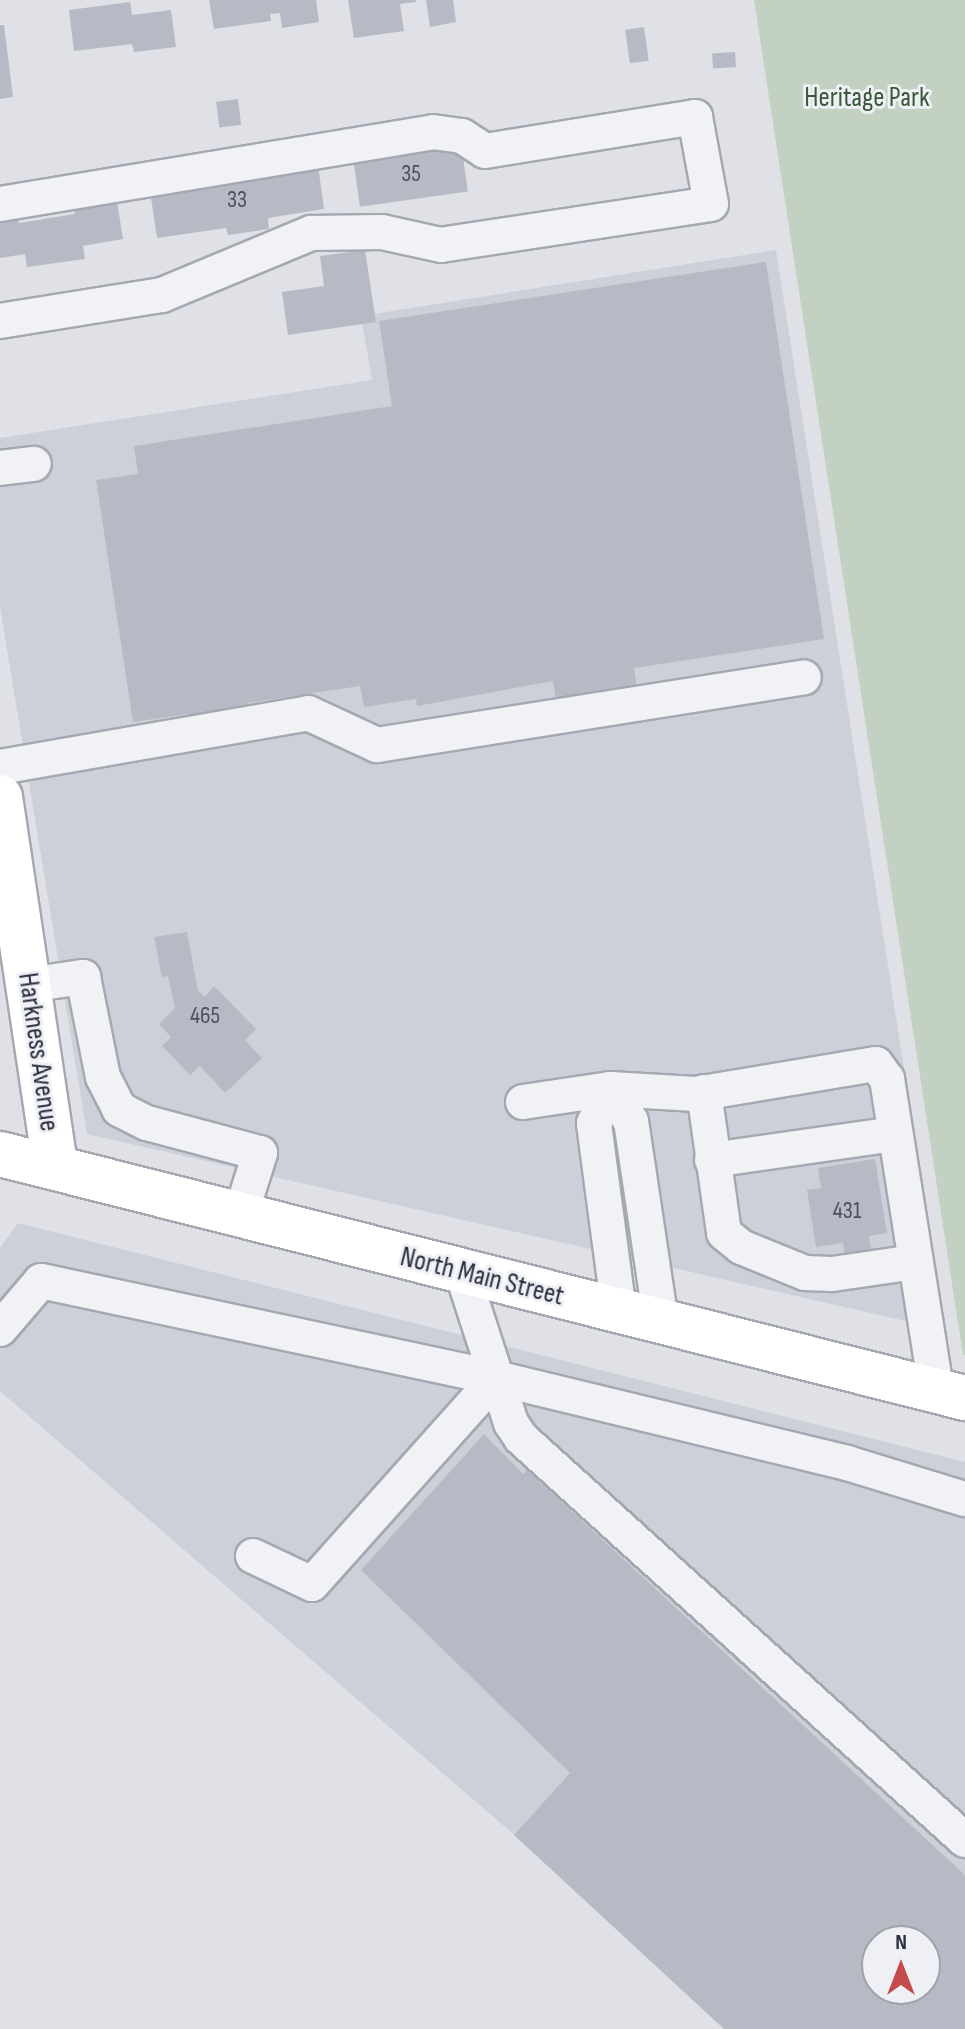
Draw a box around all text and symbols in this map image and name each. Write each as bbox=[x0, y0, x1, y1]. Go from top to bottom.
park label: Heritage Park bbox=[804, 81, 930, 115]
house number: 35 bbox=[401, 160, 421, 188]
house number: 33 bbox=[227, 186, 247, 214]
street label: Harkness Avenue bbox=[10, 971, 66, 1133]
house number: 465 bbox=[190, 1002, 220, 1030]
house number: 431 bbox=[833, 1197, 861, 1225]
street label: North Main Street bbox=[397, 1240, 567, 1314]
north arrow bbox=[861, 1925, 941, 2005]
text: N bbox=[895, 1929, 907, 1956]

